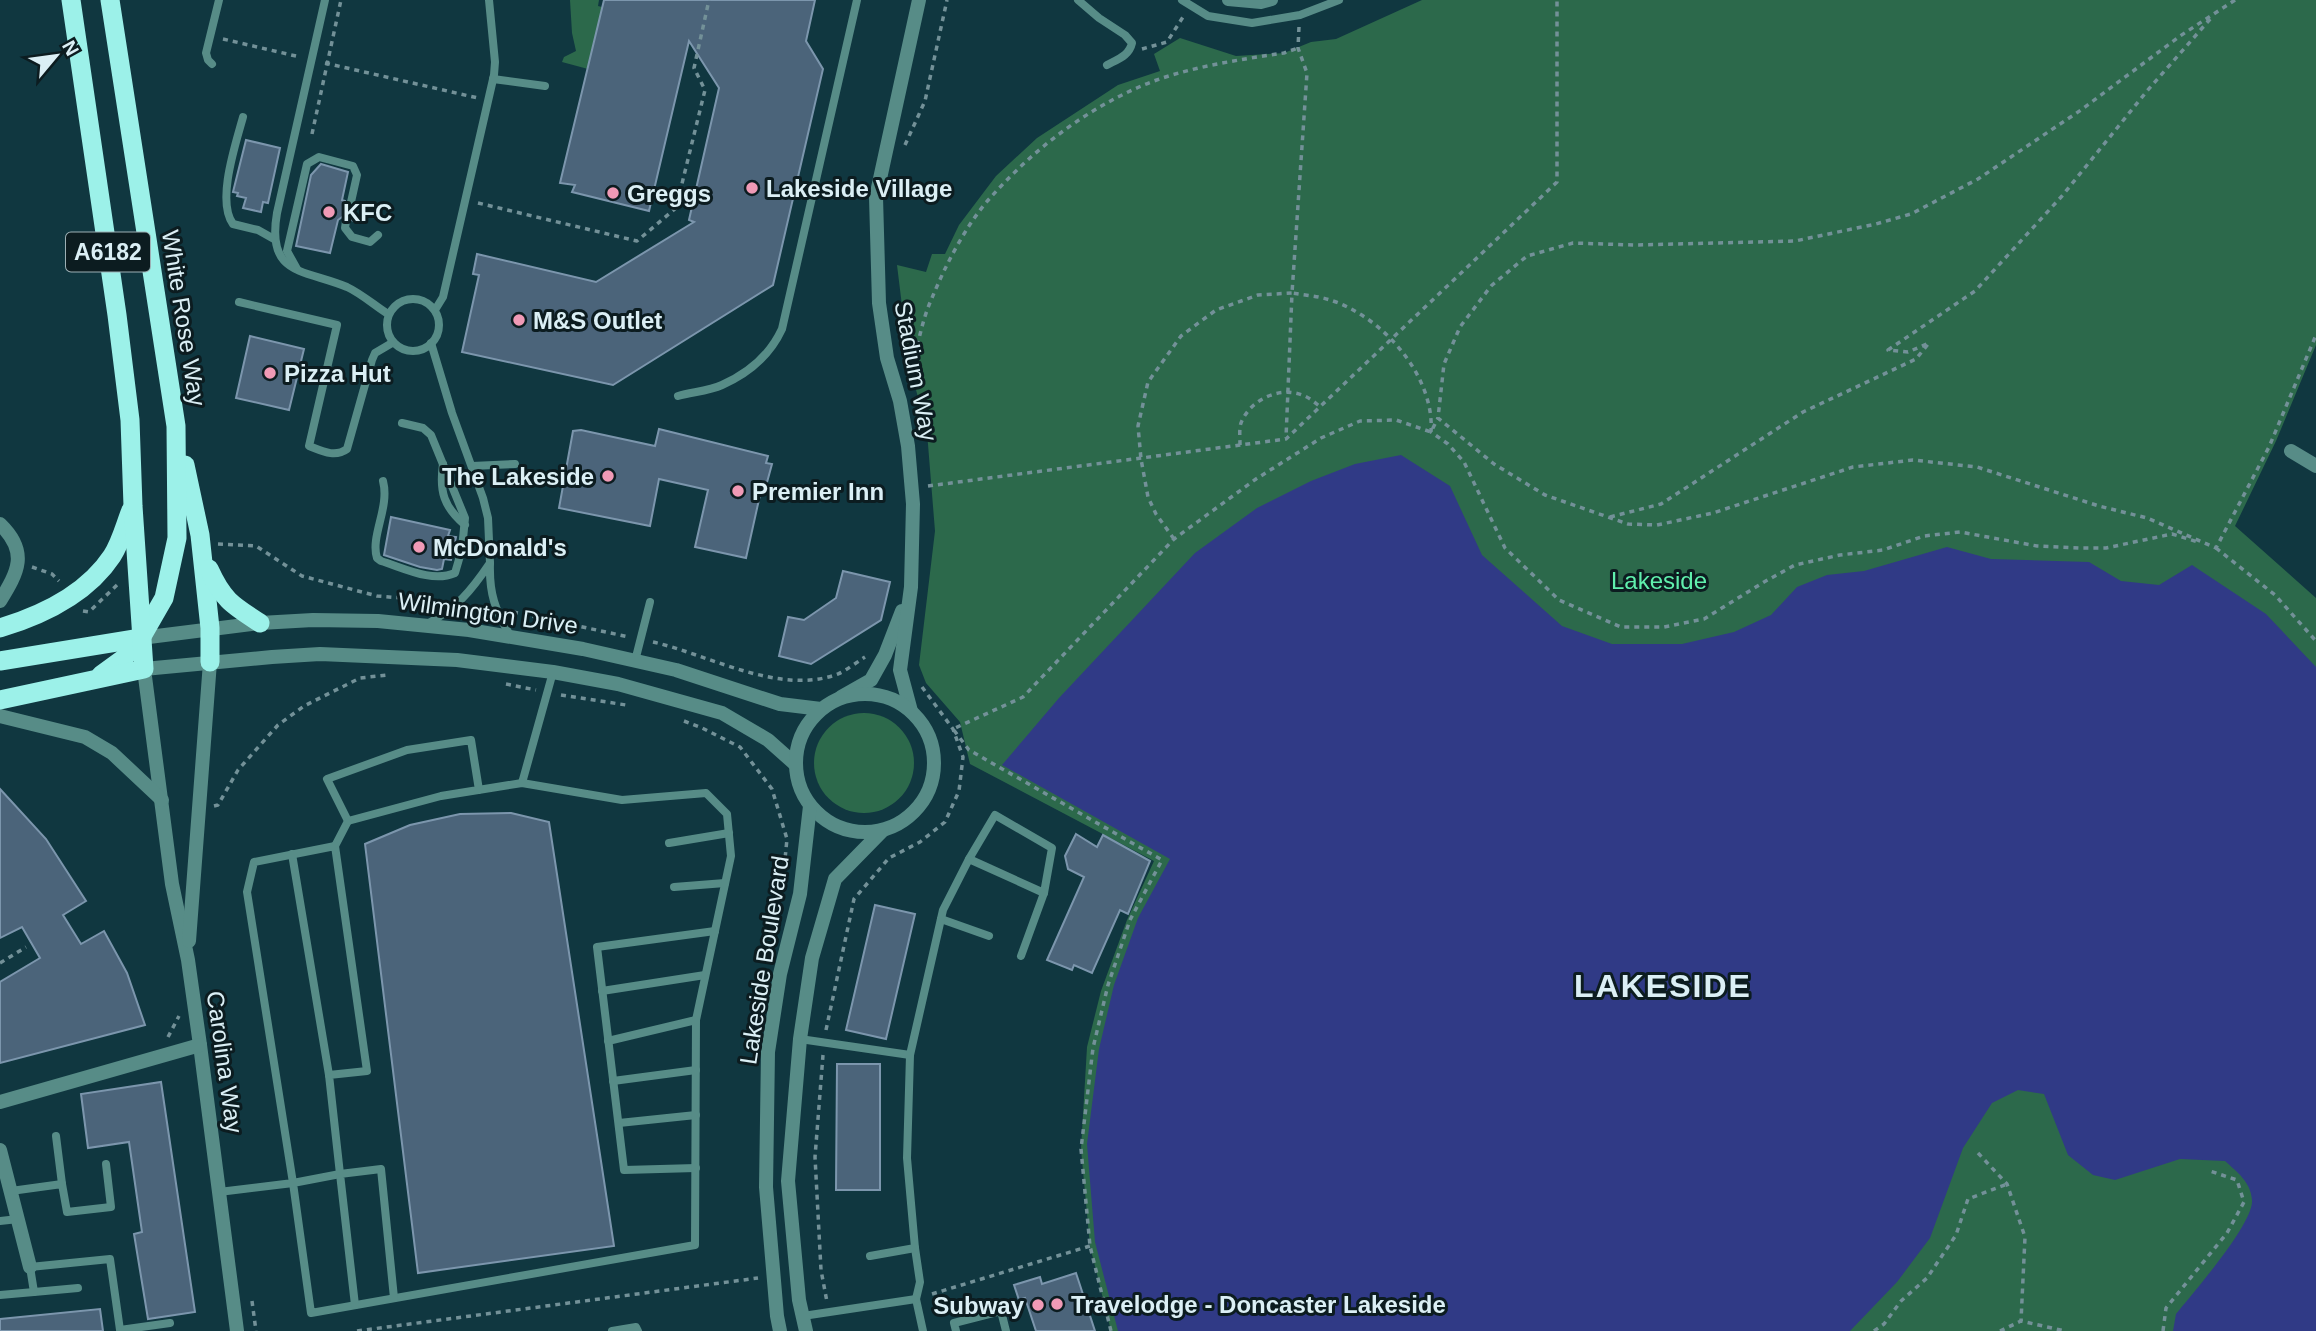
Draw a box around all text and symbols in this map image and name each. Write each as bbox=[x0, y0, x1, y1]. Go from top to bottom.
north arrow bbox=[21, 21, 91, 91]
text: N bbox=[58, 37, 83, 59]
place label: Lakeside Village bbox=[766, 175, 952, 202]
place label: Greggs bbox=[627, 180, 711, 207]
marker: Lakeside Village bbox=[744, 180, 760, 196]
marker: Greggs bbox=[605, 185, 621, 201]
place label: KFC bbox=[343, 199, 392, 226]
marker: KFC bbox=[321, 204, 337, 220]
street label: White Rose Way bbox=[157, 228, 211, 408]
road number: A6182 bbox=[66, 232, 150, 272]
street label: Stadium Way bbox=[889, 299, 943, 443]
place label: M&S Outlet bbox=[533, 307, 662, 334]
marker: M&S Outlet bbox=[511, 312, 527, 328]
place label: Pizza Hut bbox=[284, 360, 391, 387]
marker: Pizza Hut bbox=[262, 365, 278, 381]
place label: The Lakeside bbox=[442, 463, 594, 490]
marker: The Lakeside bbox=[600, 468, 616, 484]
place label: Premier Inn bbox=[752, 478, 884, 505]
marker: Premier Inn bbox=[730, 483, 746, 499]
place label: McDonald's bbox=[433, 534, 567, 561]
marker: McDonald's bbox=[411, 539, 427, 555]
park label: Lakeside bbox=[1611, 567, 1707, 594]
street label: Wilmington Drive bbox=[396, 587, 580, 639]
street label: Lakeside Boulevard bbox=[734, 854, 794, 1066]
district label: LAKESIDE bbox=[1574, 968, 1752, 1004]
street label: Carolina Way bbox=[202, 989, 248, 1135]
place label: Travelodge - Doncaster Lakeside bbox=[1071, 1291, 1446, 1318]
place label: Subway bbox=[933, 1292, 1025, 1319]
marker: Travelodge - Doncaster Lakeside bbox=[1049, 1296, 1065, 1312]
marker: Subway bbox=[1030, 1297, 1046, 1313]

